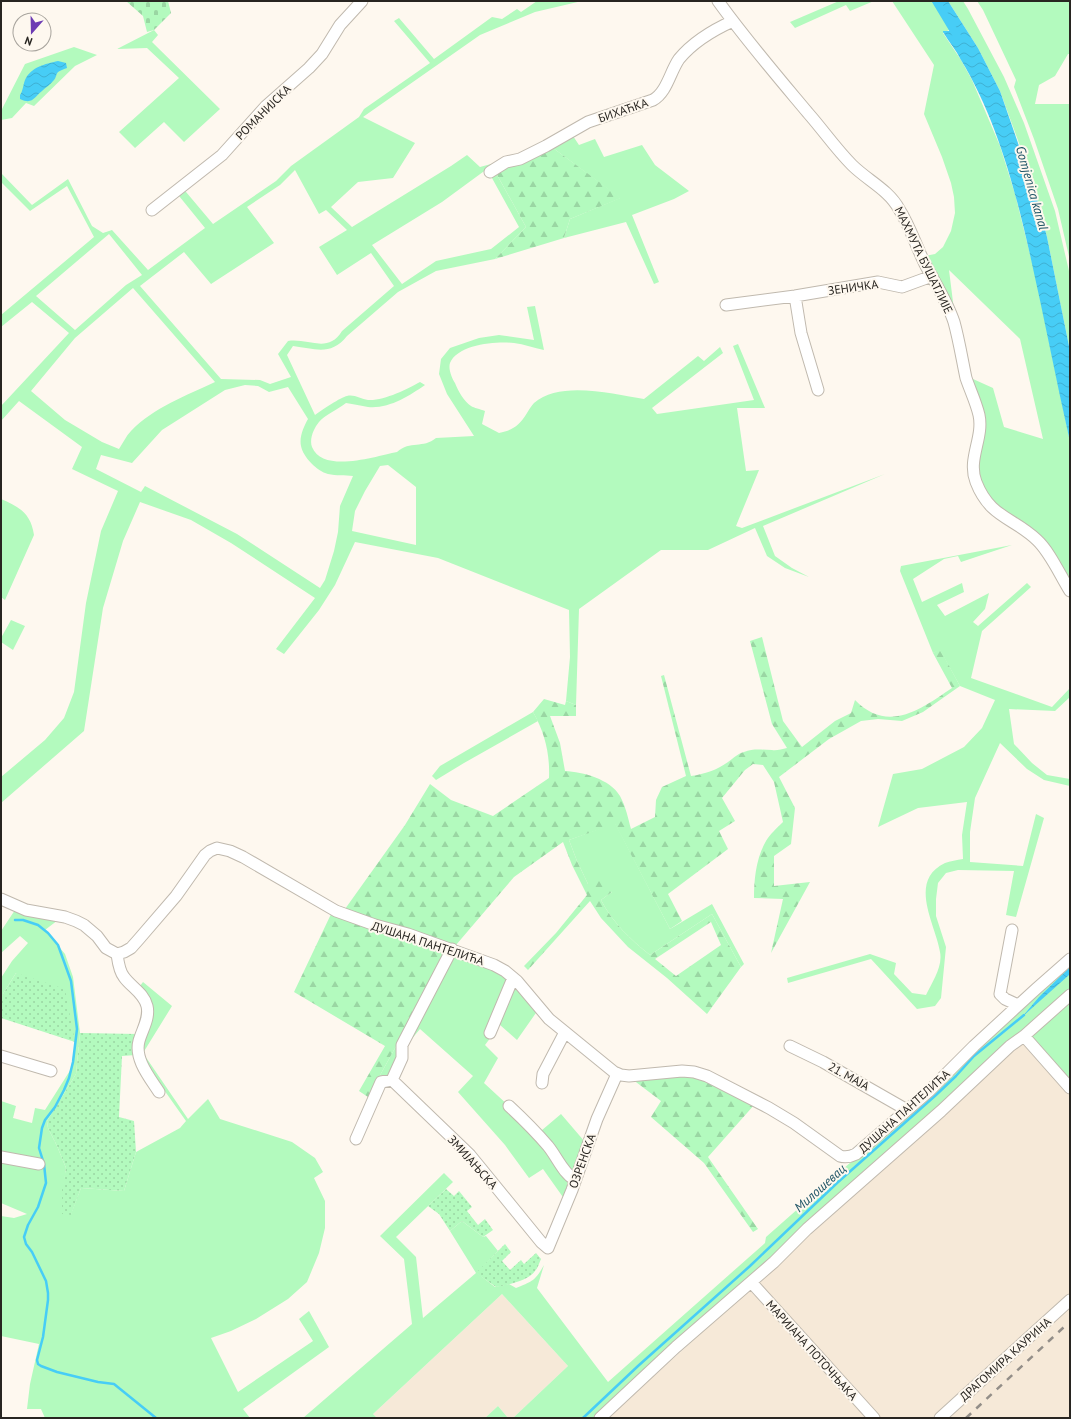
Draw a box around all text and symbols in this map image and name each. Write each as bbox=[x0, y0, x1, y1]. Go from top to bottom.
north arrow bbox=[12, 12, 52, 52]
text: N bbox=[23, 34, 34, 49]
street label: РОМАНИЈСКА bbox=[232, 81, 294, 143]
street label: БИХАЋКА bbox=[596, 95, 650, 125]
water label: Gomjenica kanal bbox=[1012, 144, 1052, 232]
street label: МАХМУТА БУШАТЛИЈЕ bbox=[892, 204, 956, 316]
street label: ЗЕНИЧКА bbox=[827, 276, 879, 298]
street label: ДУШАНА ПАНТЕЛИЋА bbox=[370, 918, 486, 968]
street label: 21. МАЈА bbox=[826, 1059, 872, 1093]
street label: ДУШАНА ПАНТЕЛИЋА bbox=[855, 1066, 953, 1156]
street label: ЗМИЈАЊСКА bbox=[445, 1132, 501, 1192]
street label: ОЗРЕНСКА bbox=[565, 1132, 599, 1190]
water label: Милошевац bbox=[790, 1160, 850, 1216]
street label: МАРИЈАНА ПОТОЧЊАКА bbox=[763, 1297, 861, 1403]
street label: ДРАГОМИРА КАУРИНА bbox=[956, 1314, 1054, 1404]

